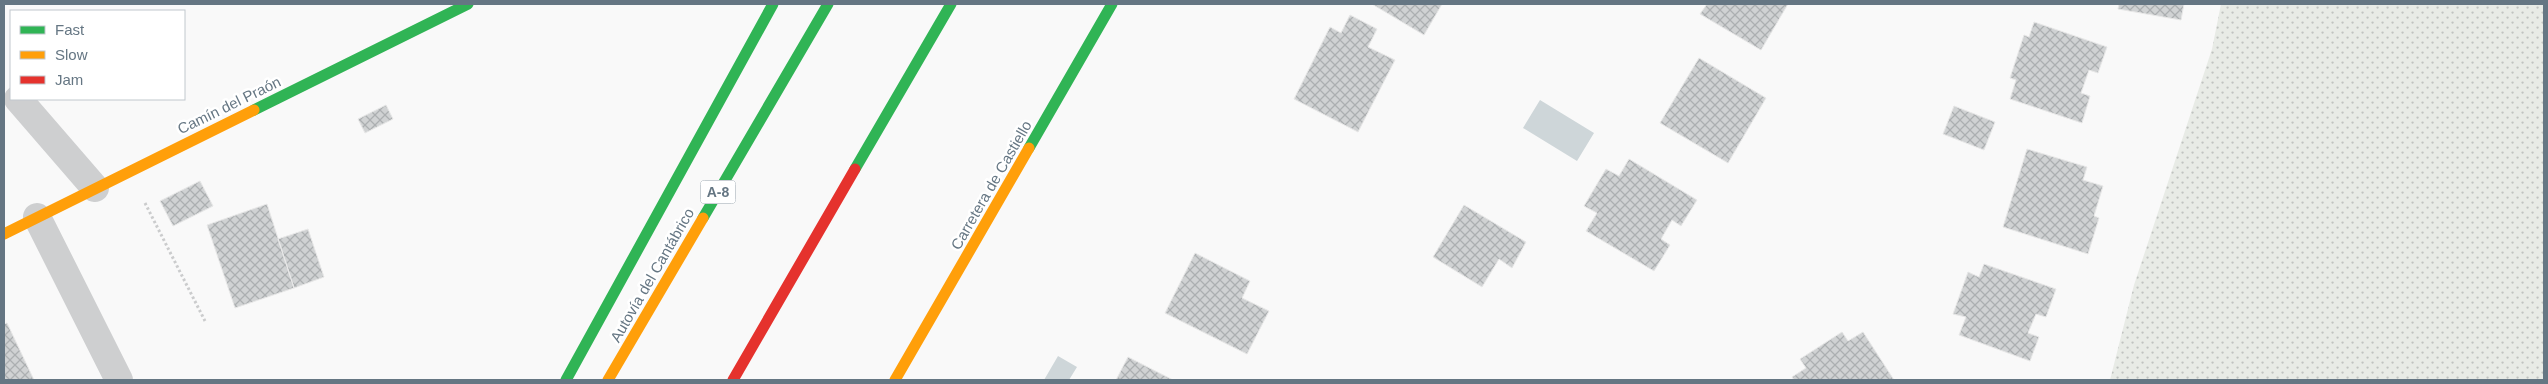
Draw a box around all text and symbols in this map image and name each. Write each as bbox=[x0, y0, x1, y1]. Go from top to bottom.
legend bbox=[10, 10, 185, 100]
text: Fast bbox=[55, 21, 85, 38]
text: Slow bbox=[55, 46, 88, 63]
text: Jam bbox=[55, 71, 83, 88]
street label: Camín del Praón bbox=[175, 73, 283, 137]
street label: Carretera de Castiello bbox=[947, 118, 1035, 252]
road number: A-8 bbox=[700, 180, 736, 203]
street label: Autovía del Cantábrico bbox=[607, 205, 697, 345]

